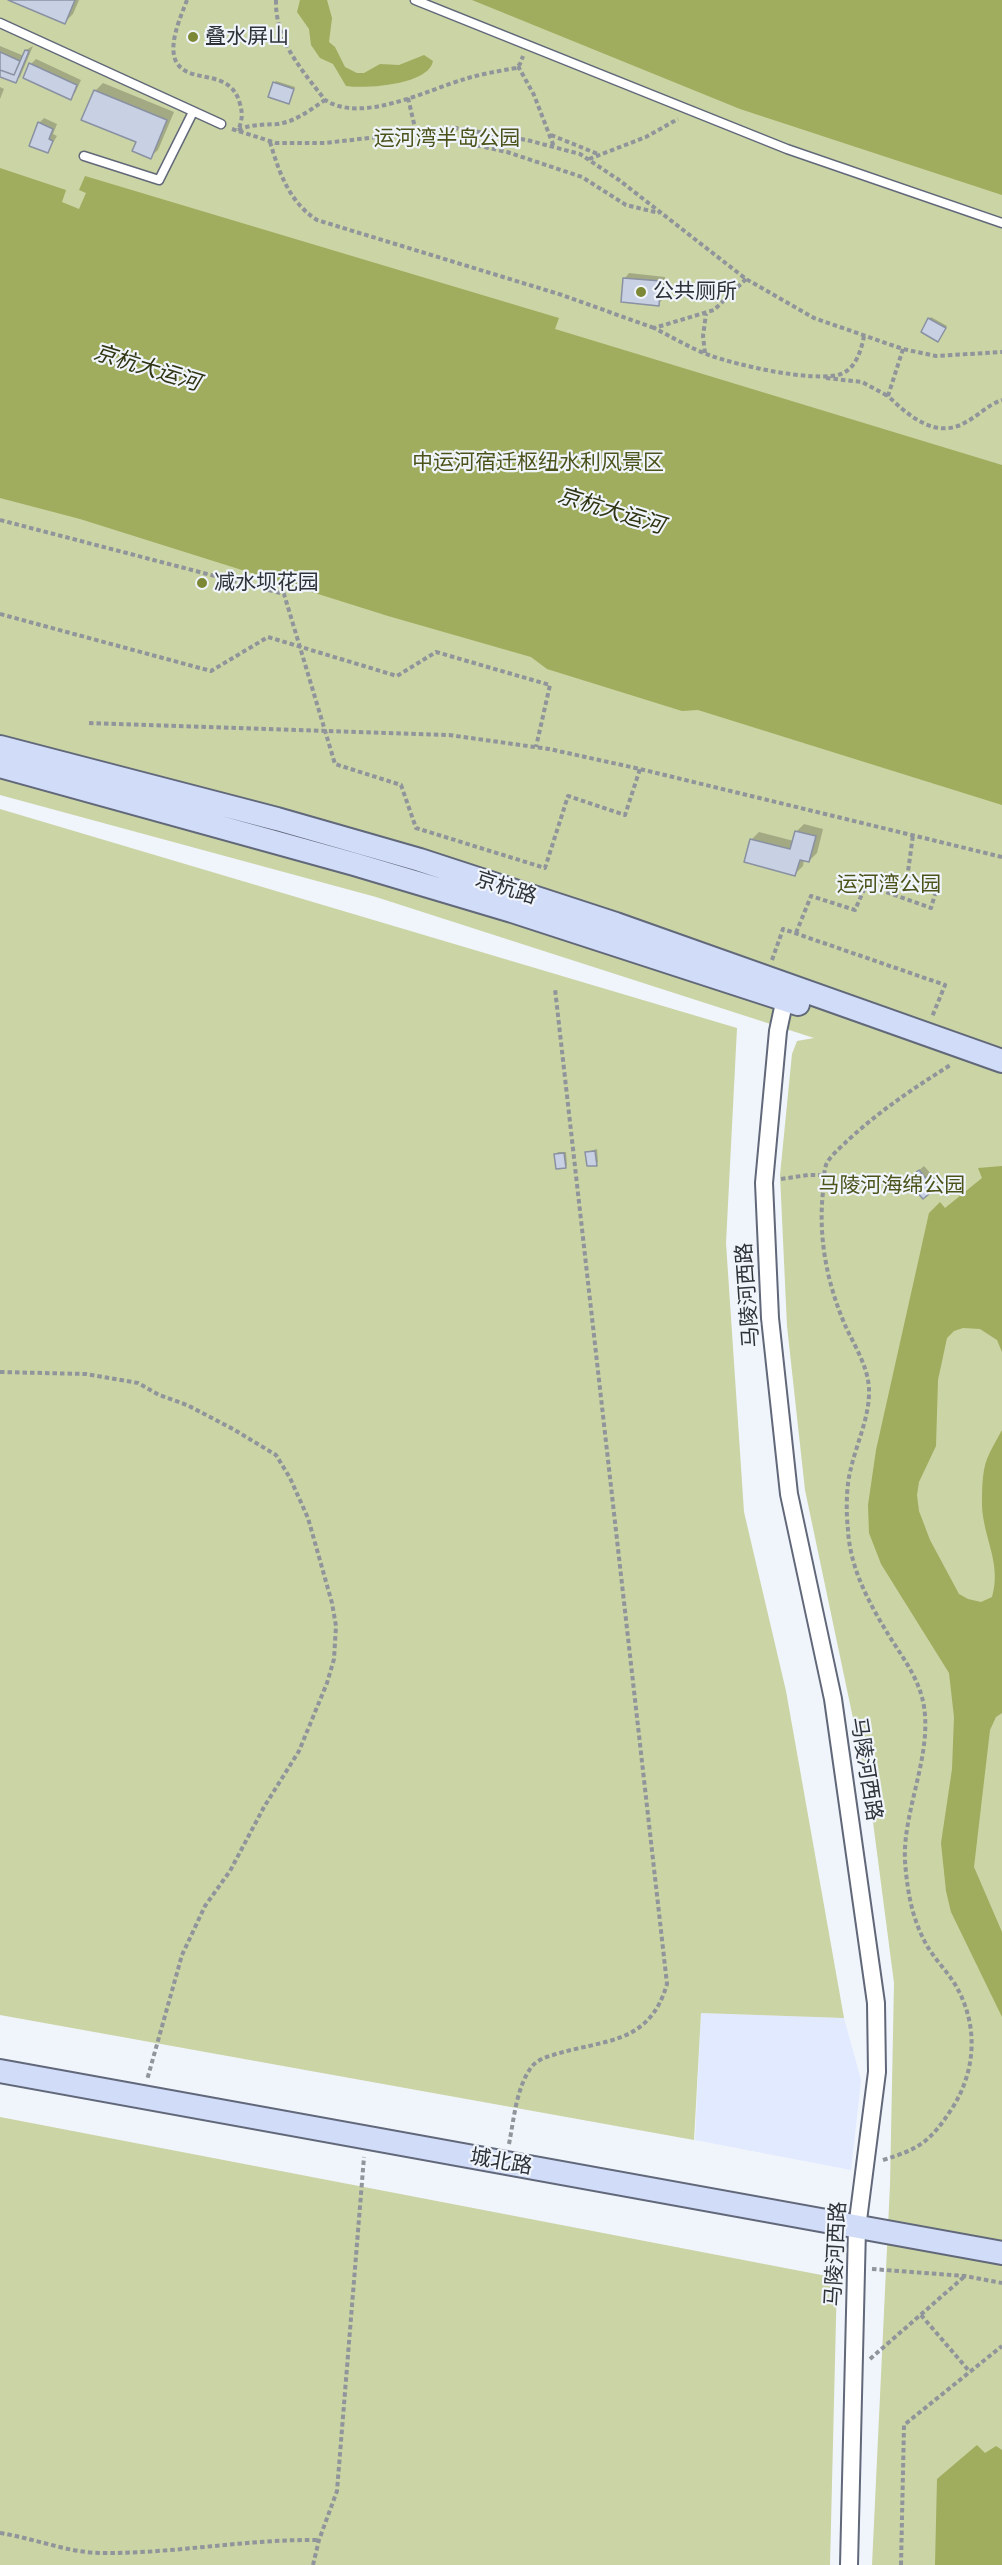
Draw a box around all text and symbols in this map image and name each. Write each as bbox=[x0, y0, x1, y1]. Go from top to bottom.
place label: 叠水屏山 bbox=[205, 24, 289, 50]
marker: 叠水屏山 bbox=[186, 30, 200, 44]
park label: 运河湾半岛公园 bbox=[374, 126, 520, 152]
place label: 公共厕所 bbox=[653, 279, 737, 305]
marker: 公共厕所 bbox=[634, 285, 648, 299]
water label: 京杭大运河 bbox=[91, 339, 203, 397]
park label: 中运河宿迁枢纽水利风景区 bbox=[412, 450, 664, 476]
water label: 京杭大运河 bbox=[555, 482, 667, 540]
place label: 减水坝花园 bbox=[214, 570, 319, 596]
marker: 减水坝花园 bbox=[195, 576, 209, 590]
street label: 京杭路 bbox=[472, 866, 540, 910]
park label: 运河湾公园 bbox=[837, 872, 941, 898]
park label: 马陵河海绵公园 bbox=[819, 1173, 965, 1199]
street label: 马陵河西路 bbox=[732, 1242, 764, 1348]
street label: 马陵河西路 bbox=[845, 1715, 887, 1823]
street label: 城北路 bbox=[468, 2144, 534, 2180]
street label: 马陵河西路 bbox=[821, 2201, 851, 2307]

